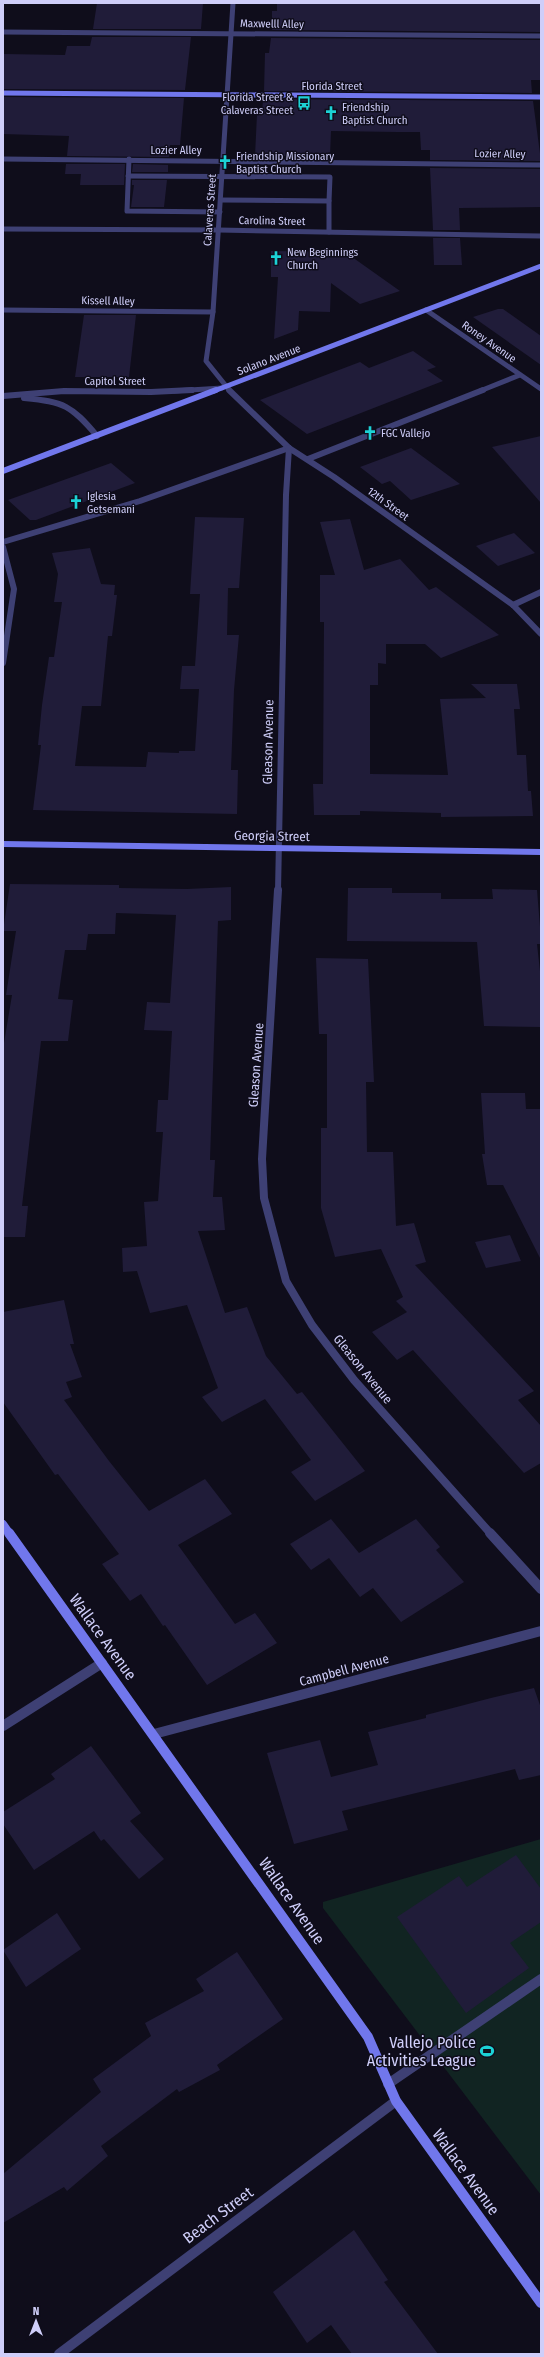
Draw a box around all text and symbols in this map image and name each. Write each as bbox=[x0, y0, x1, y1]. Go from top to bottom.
street label: Maxwelll Alley bbox=[240, 17, 304, 31]
street label: Florida Street bbox=[302, 80, 363, 93]
place label: Florida Street & Calaveras Street bbox=[221, 91, 293, 117]
bus stop icon: Florida Street & Calaveras Street bbox=[296, 95, 312, 111]
place label: Friendship Baptist Church bbox=[342, 101, 408, 127]
church icon: Friendship Baptist Church bbox=[323, 105, 339, 121]
street label: Lozier Alley bbox=[150, 144, 202, 157]
street label: Lozier Alley bbox=[474, 147, 526, 161]
place label: Friendship Missionary Baptist Church bbox=[236, 150, 334, 176]
church icon: Friendship Missionary Baptist Church bbox=[217, 154, 233, 170]
street label: Calaveras Street bbox=[201, 173, 219, 246]
street label: Carolina Street bbox=[239, 214, 306, 228]
place label: New Beginnings Church bbox=[287, 246, 359, 272]
church icon: New Beginnings Church bbox=[268, 250, 284, 266]
street label: Kissell Alley bbox=[81, 294, 135, 308]
street label: Roney Avenue bbox=[459, 319, 519, 365]
street label: Solano Avenue bbox=[236, 342, 302, 378]
street label: Capitol Street bbox=[84, 375, 146, 388]
church icon: FGC Vallejo bbox=[362, 425, 378, 441]
place label: FGC Vallejo bbox=[381, 427, 431, 440]
street label: 12th Street bbox=[365, 485, 412, 524]
place label: Iglesia Getsemani bbox=[87, 490, 135, 516]
church icon: Iglesia Getsemani bbox=[68, 494, 84, 510]
street label: Gleason Avenue bbox=[260, 699, 276, 785]
street label: Georgia Street bbox=[234, 828, 311, 844]
street label: Gleason Avenue bbox=[246, 1022, 266, 1108]
street label: Gleason Avenue bbox=[330, 1331, 396, 1407]
street label: Wallace Avenue bbox=[65, 1590, 141, 1684]
street label: Campbell Avenue bbox=[298, 1651, 390, 1689]
street label: Wallace Avenue bbox=[255, 1854, 329, 1948]
place label: Vallejo Police Activities League bbox=[367, 2033, 476, 2070]
sports icon: Vallejo Police Activities League bbox=[479, 2043, 495, 2059]
street label: Wallace Avenue bbox=[428, 2125, 504, 2219]
street label: Beach Street bbox=[179, 2182, 257, 2247]
north arrow bbox=[16, 2301, 56, 2341]
text: N bbox=[33, 2305, 39, 2318]

